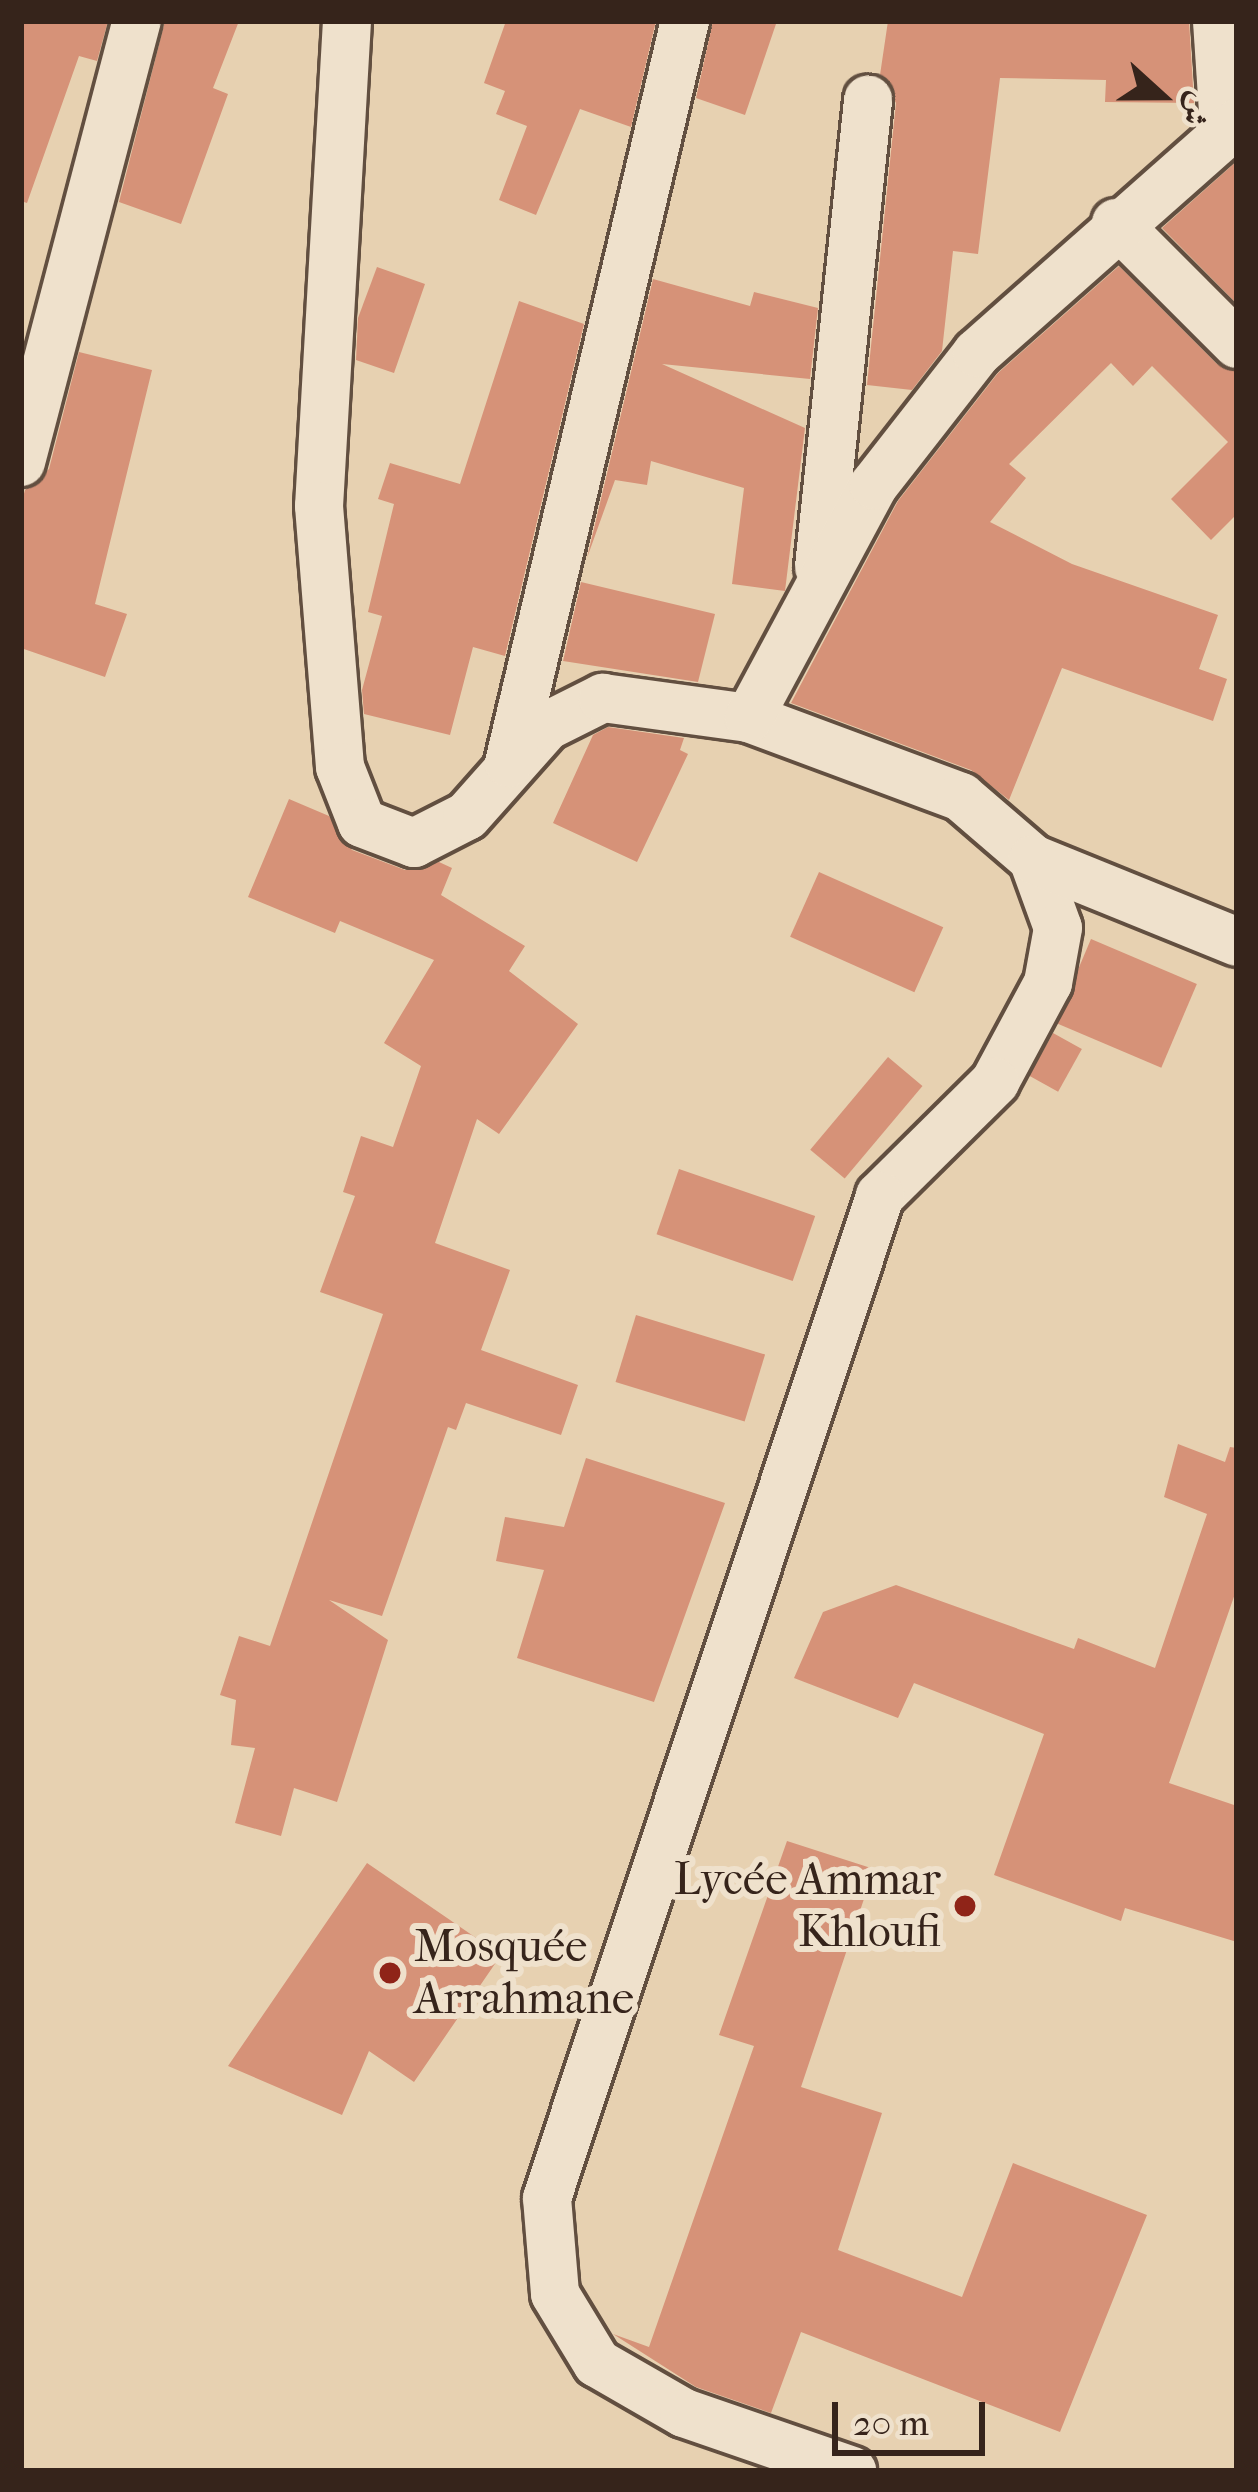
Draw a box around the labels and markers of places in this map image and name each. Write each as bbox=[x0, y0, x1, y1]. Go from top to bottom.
place label: Lycée Ammar Khloufi bbox=[674, 1853, 941, 1959]
marker: Lycée Ammar Khloufi bbox=[952, 1893, 978, 1919]
place label: Mosquée Arrahmane bbox=[414, 1920, 634, 2026]
marker: Mosquée Arrahmane bbox=[377, 1960, 403, 1986]

